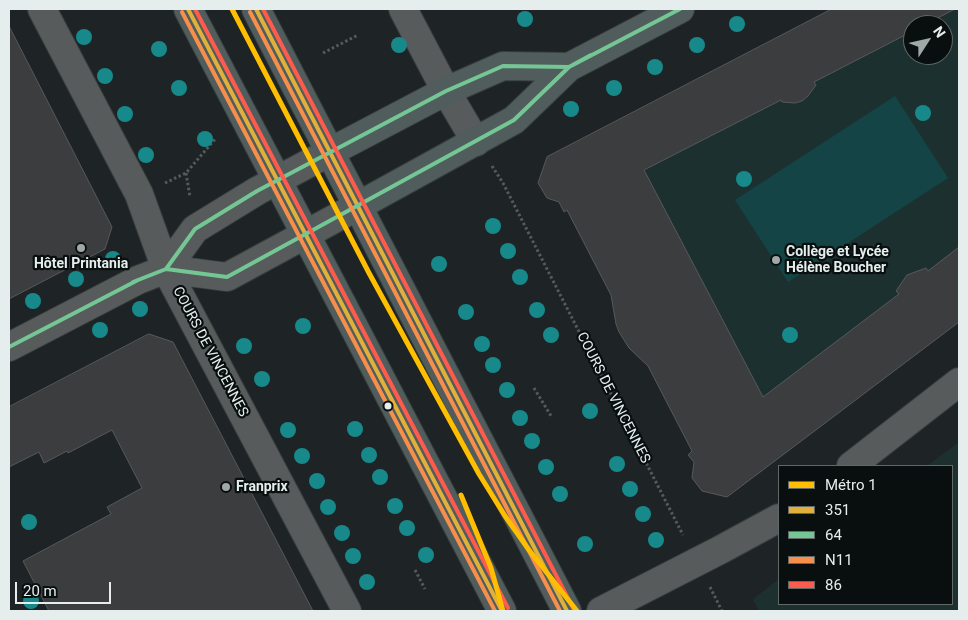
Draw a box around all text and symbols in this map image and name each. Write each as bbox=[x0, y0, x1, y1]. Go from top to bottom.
north arrow bbox=[903, 15, 953, 65]
text: N bbox=[930, 23, 949, 41]
marker: Hôtel Printania bbox=[75, 242, 87, 254]
place label: Collège et Lycée Hélène Boucher bbox=[786, 244, 889, 276]
marker: Collège et Lycée Hélène Boucher bbox=[770, 254, 782, 266]
place label: Hôtel Printania bbox=[34, 256, 128, 272]
street label: COURS DE VINCENNES bbox=[169, 284, 251, 420]
street label: COURS DE VINCENNES bbox=[573, 330, 653, 466]
unlabelled marker bbox=[383, 401, 393, 411]
legend bbox=[778, 465, 953, 605]
text: Métro 1 bbox=[825, 476, 877, 494]
place label: Franprix bbox=[236, 479, 288, 495]
marker: Franprix bbox=[220, 481, 232, 493]
text: 351 bbox=[825, 501, 850, 519]
text: 64 bbox=[825, 526, 842, 544]
text: N11 bbox=[825, 551, 853, 569]
scale bar bbox=[18, 572, 114, 604]
text: 86 bbox=[825, 576, 842, 594]
text: 20 m bbox=[23, 582, 57, 600]

